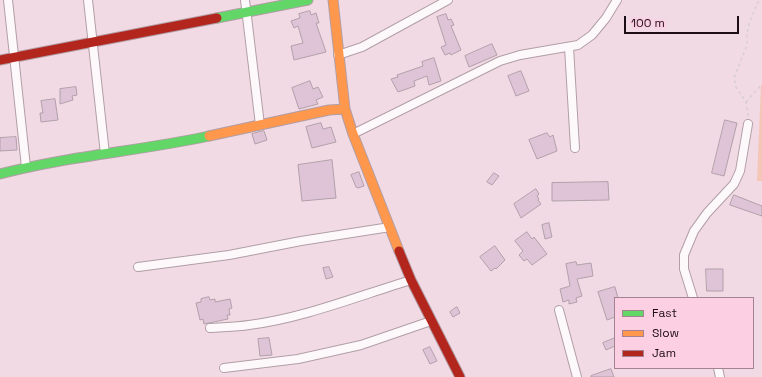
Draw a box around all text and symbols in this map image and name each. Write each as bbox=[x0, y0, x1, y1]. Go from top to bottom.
scale bar bbox=[626, 8, 741, 34]
text: 100 m bbox=[631, 15, 665, 31]
legend bbox=[614, 297, 754, 369]
text: Fast bbox=[652, 305, 677, 321]
text: Slow bbox=[652, 325, 679, 341]
text: Jam bbox=[652, 345, 676, 361]

